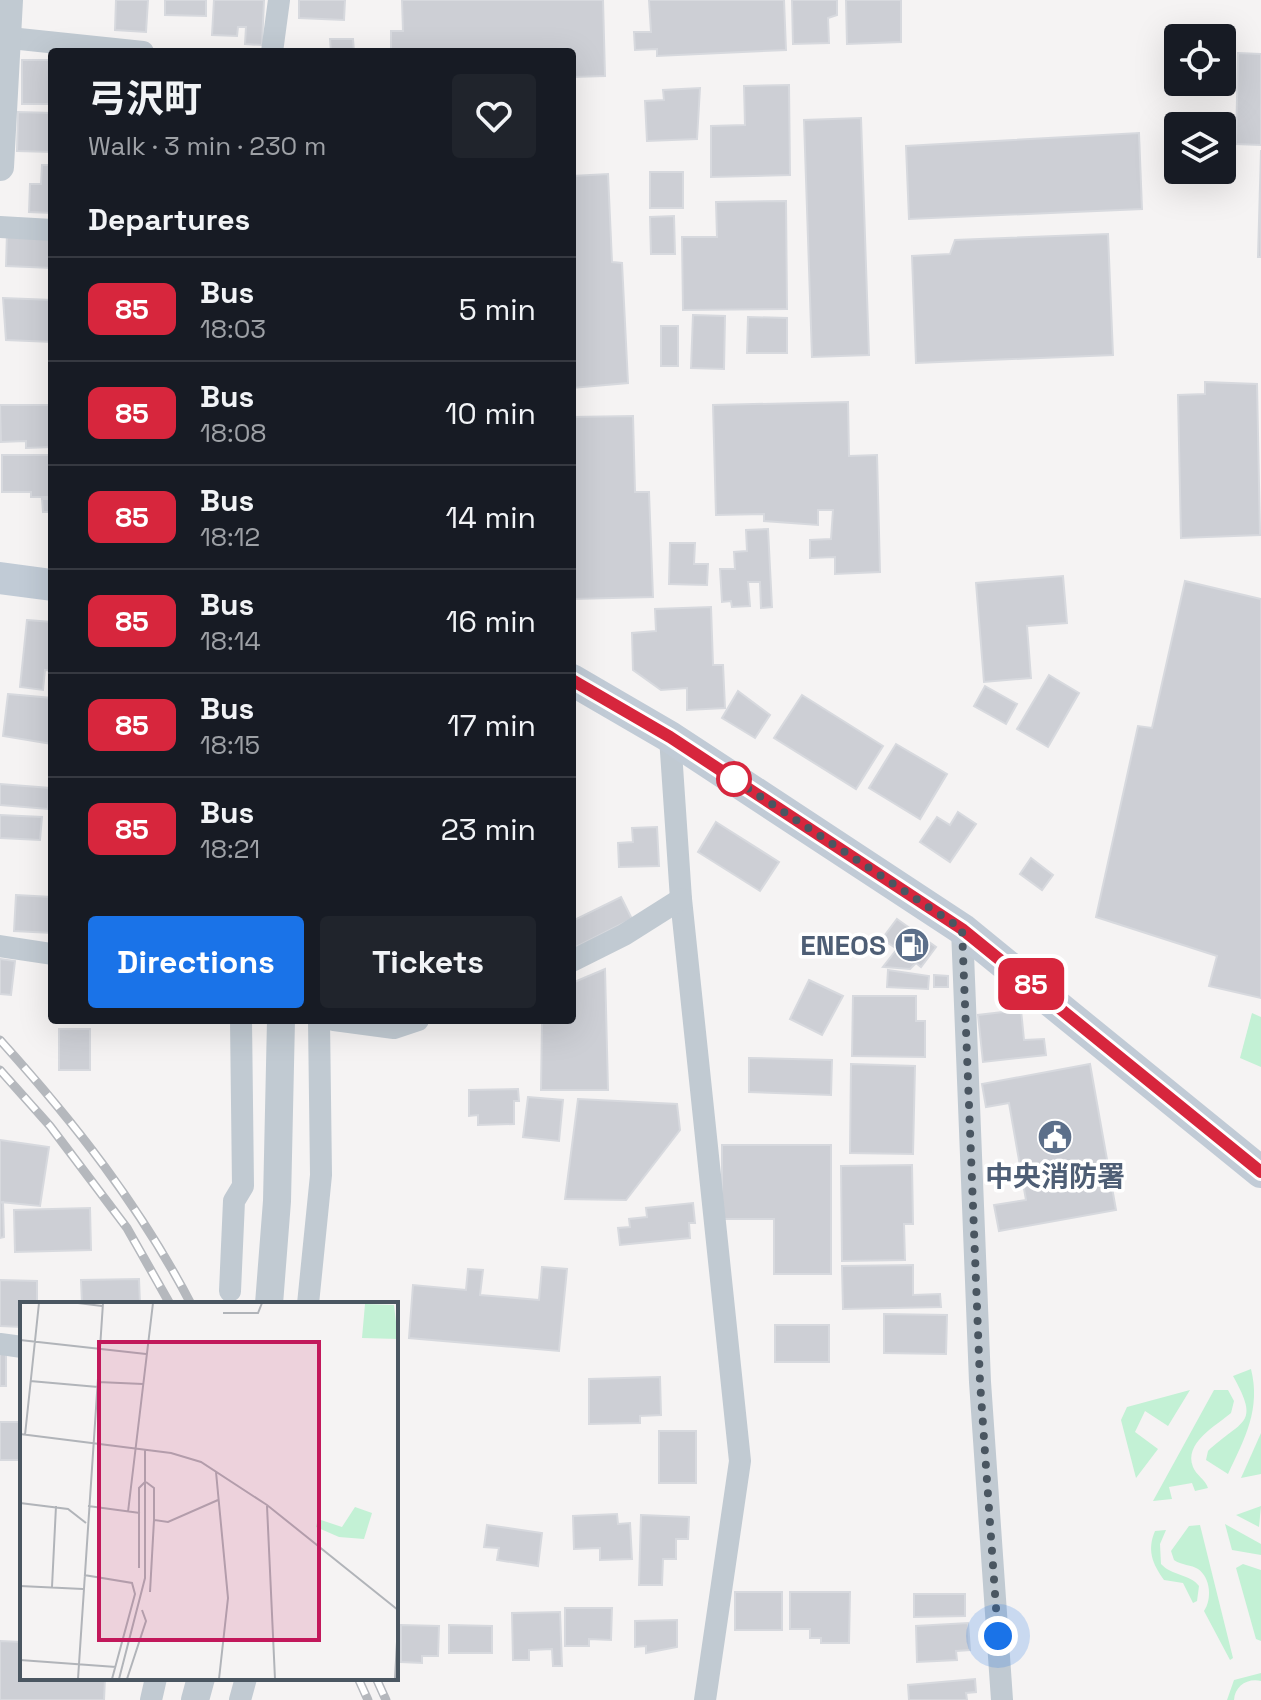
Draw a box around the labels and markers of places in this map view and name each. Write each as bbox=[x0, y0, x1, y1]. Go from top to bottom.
unlabelled marker bbox=[717, 762, 751, 796]
fuel station icon: ENEOS bbox=[893, 926, 931, 964]
place label: ENEOS bbox=[800, 927, 886, 963]
public building icon: 中央消防署 bbox=[1036, 1118, 1074, 1156]
place label: 中央消防署 bbox=[985, 1158, 1125, 1194]

